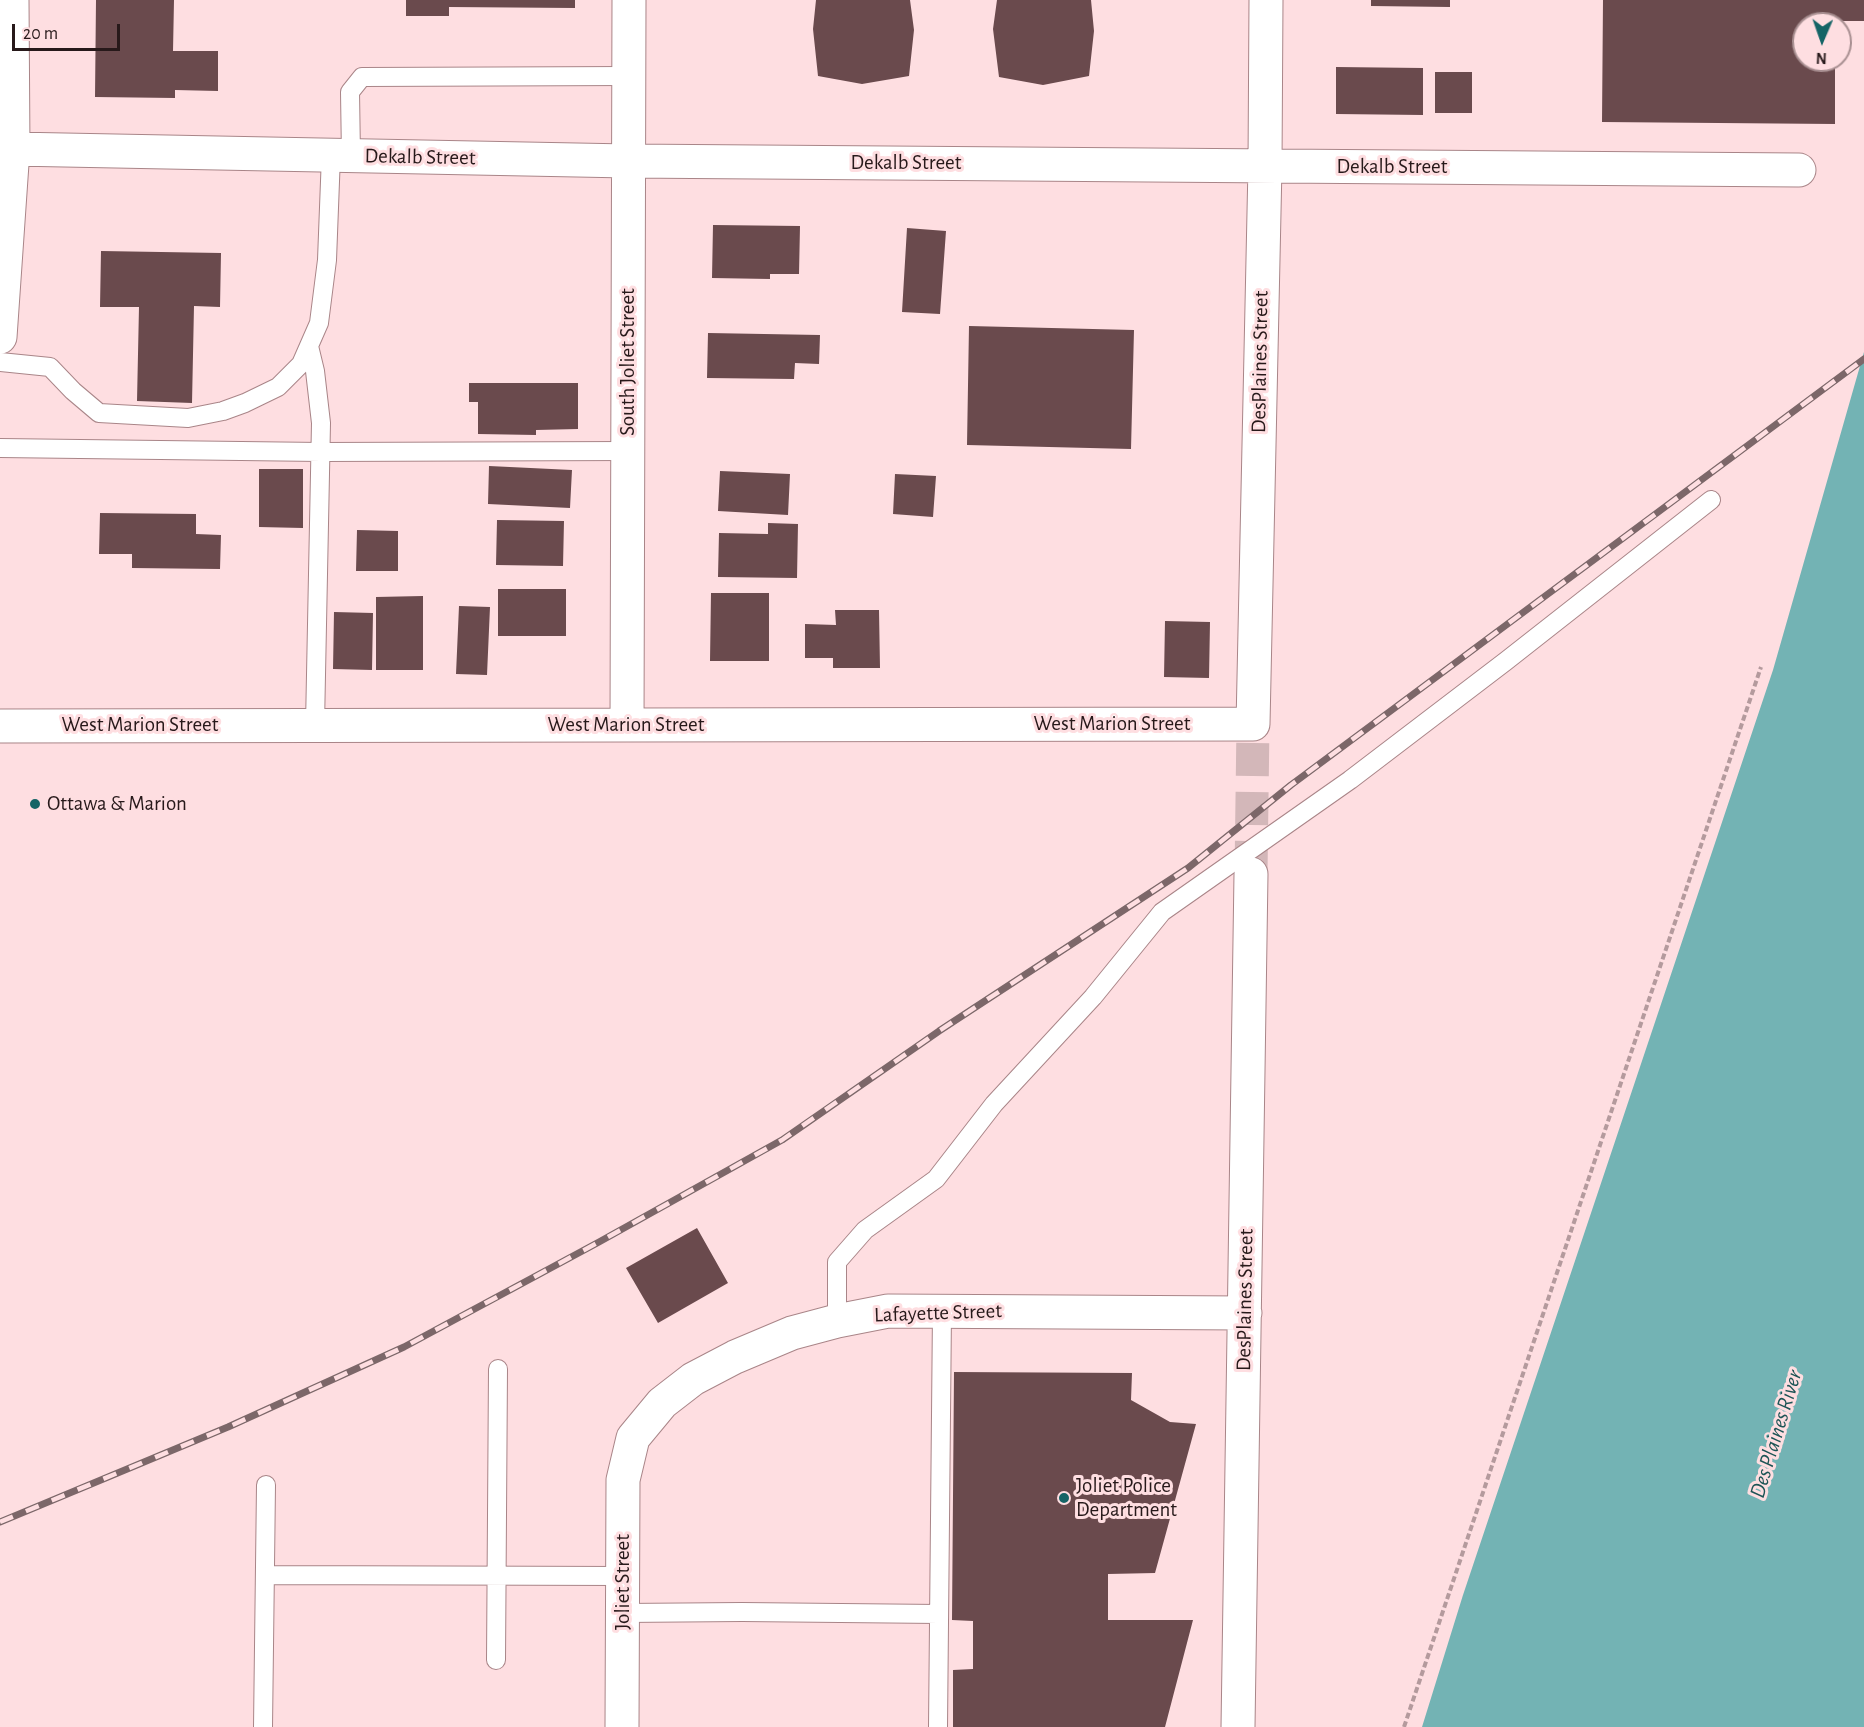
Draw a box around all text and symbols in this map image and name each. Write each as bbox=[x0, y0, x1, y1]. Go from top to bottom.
scale bar bbox=[15, 12, 123, 50]
north arrow bbox=[1792, 12, 1852, 72]
text: 20 m bbox=[23, 25, 58, 43]
text: N bbox=[1816, 50, 1827, 66]
street label: Dekalb Street bbox=[364, 143, 476, 171]
street label: Dekalb Street bbox=[851, 150, 961, 176]
street label: Dekalb Street bbox=[1337, 154, 1447, 180]
street label: South Joliet Street bbox=[615, 288, 641, 436]
street label: DesPlaines Street bbox=[1246, 291, 1274, 433]
street label: West Marion Street bbox=[1034, 711, 1190, 737]
street label: West Marion Street bbox=[62, 712, 218, 738]
street label: West Marion Street bbox=[548, 712, 704, 738]
place label: Ottawa & Marion bbox=[47, 791, 187, 817]
marker: Ottawa & Marion bbox=[28, 797, 42, 811]
street label: DesPlaines Street bbox=[1231, 1229, 1259, 1371]
street label: Lafayette Street bbox=[874, 1298, 1002, 1328]
water label: Des Plaines River bbox=[1744, 1367, 1808, 1501]
place label: Joliet Police Department bbox=[1076, 1473, 1177, 1523]
marker: Joliet Police Department bbox=[1057, 1491, 1071, 1505]
street label: Joliet Street bbox=[610, 1534, 636, 1630]

